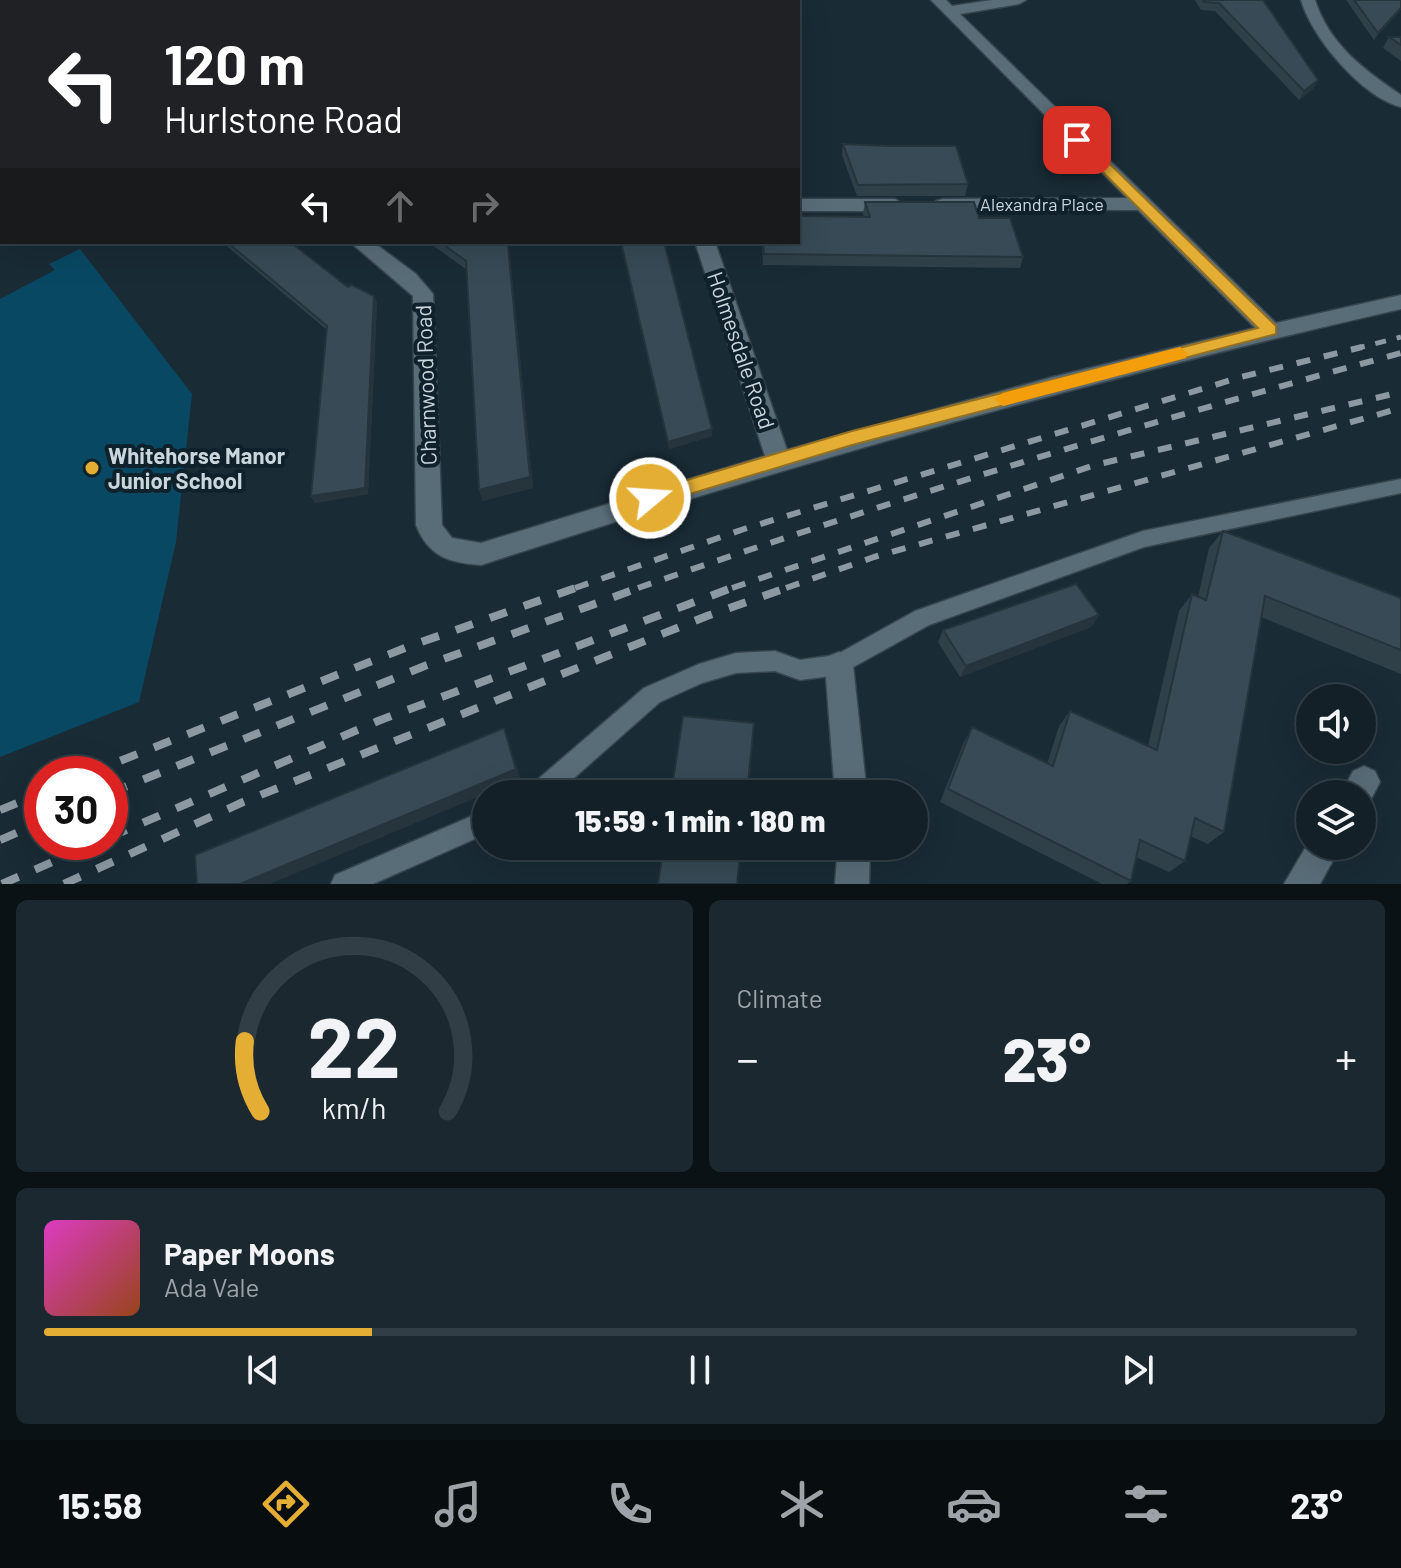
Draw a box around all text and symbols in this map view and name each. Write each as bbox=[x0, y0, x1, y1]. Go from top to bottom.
text: 120 m bbox=[164, 29, 305, 96]
icon: left bbox=[32, 32, 136, 136]
text: Hurlstone Road bbox=[164, 97, 403, 140]
pin bbox=[1043, 106, 1111, 174]
icon: arrive bbox=[1055, 118, 1099, 162]
icon: left bbox=[294, 184, 338, 228]
icon: ahead bbox=[378, 184, 422, 228]
icon: right bbox=[462, 184, 506, 228]
street label: Alexandra Place bbox=[980, 193, 1104, 215]
street label: Holmesdale Road bbox=[703, 268, 781, 432]
street label: Charnwood Road bbox=[409, 304, 441, 466]
place label: Whitehorse Manor Junior School bbox=[108, 442, 286, 493]
position arrow bbox=[608, 456, 692, 540]
marker: Whitehorse Manor Junior School bbox=[83, 459, 101, 477]
map controls bbox=[1296, 684, 1376, 860]
button: sound bbox=[1296, 684, 1376, 764]
speed limit sign: 30 bbox=[24, 756, 128, 860]
button: layers bbox=[1296, 780, 1376, 860]
text: 15:59 · 1 min · 180 m bbox=[575, 802, 825, 838]
text: Climate bbox=[737, 982, 823, 1013]
text: 22 bbox=[308, 995, 401, 1095]
text: 23° bbox=[1003, 1022, 1091, 1094]
text: − bbox=[737, 1031, 759, 1084]
text: + bbox=[1335, 1031, 1357, 1084]
text: km/h bbox=[322, 1090, 387, 1125]
text: Paper Moons bbox=[164, 1235, 335, 1271]
text: Ada Vale bbox=[164, 1271, 259, 1302]
icon: previous bbox=[241, 1348, 285, 1392]
icon: pause bbox=[678, 1348, 722, 1392]
icon: next bbox=[1116, 1348, 1160, 1392]
icon: directions bbox=[258, 1476, 314, 1532]
icon: music bbox=[430, 1476, 486, 1532]
icon: phone bbox=[602, 1476, 658, 1532]
icon: climate bbox=[774, 1476, 830, 1532]
icon: car bbox=[946, 1476, 1002, 1532]
icon: filters bbox=[1118, 1476, 1174, 1532]
text: 15:58 bbox=[58, 1483, 142, 1526]
text: 23° bbox=[1290, 1483, 1343, 1526]

